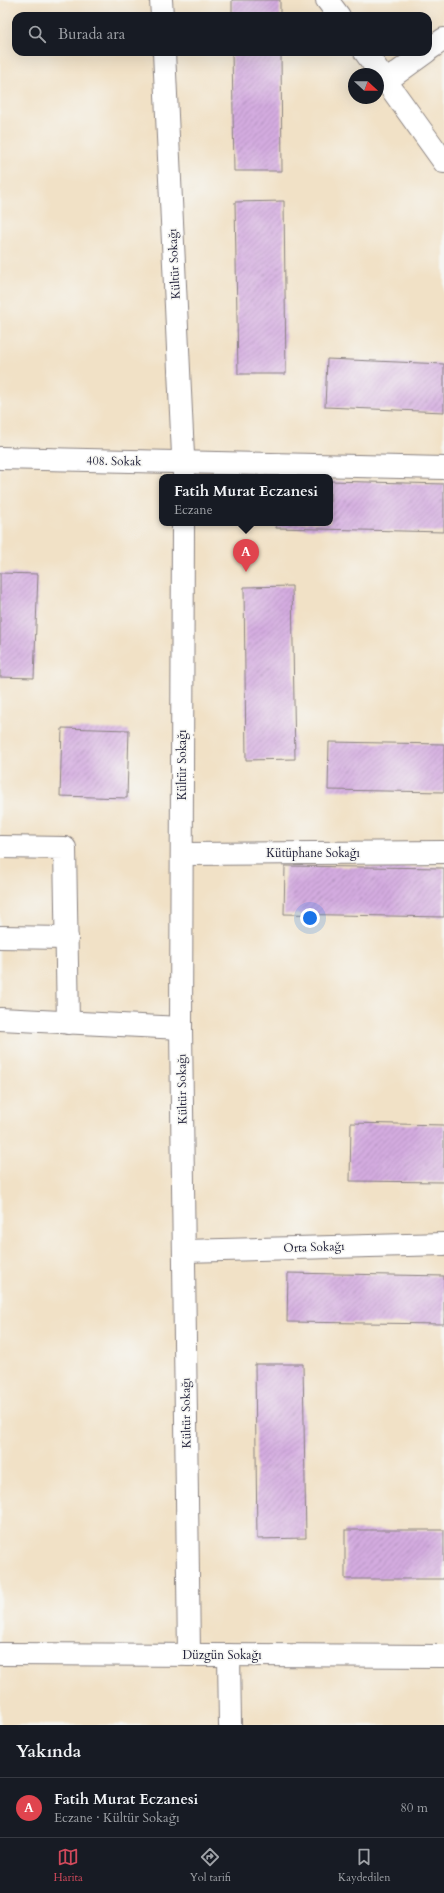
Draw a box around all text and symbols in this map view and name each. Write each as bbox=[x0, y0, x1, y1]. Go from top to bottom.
search box bbox=[12, 12, 432, 56]
icon: search bbox=[26, 23, 48, 45]
text: Burada ara bbox=[58, 24, 125, 44]
north arrow bbox=[348, 68, 384, 104]
street label: Kültür Sokağı bbox=[164, 228, 184, 300]
street label: 408. Sokak bbox=[86, 453, 142, 469]
popup bbox=[159, 474, 333, 526]
text: Fatih Murat Eczanesi bbox=[174, 481, 318, 501]
text: Eczane bbox=[174, 501, 213, 519]
pin: A bbox=[233, 539, 259, 572]
street label: Kültür Sokağı bbox=[174, 729, 190, 800]
street label: Kütüphane Sokağı bbox=[266, 845, 360, 861]
your location bbox=[300, 908, 320, 928]
street label: Kültür Sokağı bbox=[173, 1053, 191, 1125]
street label: Orta Sokağı bbox=[283, 1238, 345, 1256]
street label: Kültür Sokağı bbox=[177, 1377, 195, 1449]
street label: Düzgün Sokağı bbox=[182, 1647, 262, 1663]
text: Yakında bbox=[16, 1740, 81, 1763]
text: Fatih Murat Eczanesi bbox=[54, 1789, 198, 1809]
text: A bbox=[24, 1799, 34, 1817]
text: 80 m bbox=[400, 1799, 428, 1817]
text: Eczane · Kültür Sokağı bbox=[54, 1809, 180, 1827]
tab: Harita bbox=[53, 1846, 83, 1885]
tab: Yol tarifi bbox=[190, 1846, 231, 1885]
tab: Kaydedilen bbox=[338, 1846, 391, 1885]

